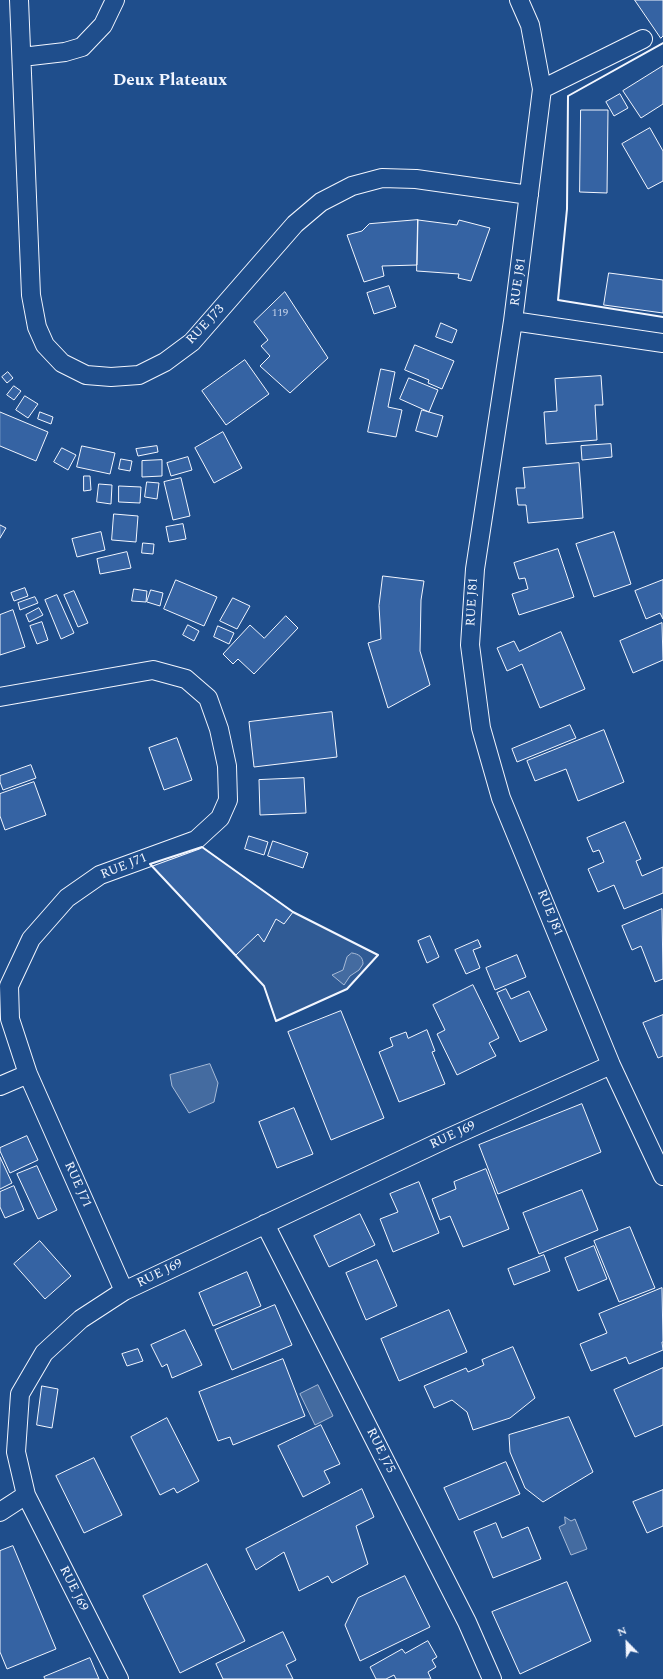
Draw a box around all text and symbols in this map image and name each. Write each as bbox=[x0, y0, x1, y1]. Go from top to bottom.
district label: Deux Plateaux bbox=[113, 72, 227, 92]
street label: RUE J81 bbox=[508, 257, 530, 307]
street label: RUE J73 bbox=[184, 302, 228, 348]
house number: 119 bbox=[272, 307, 288, 321]
street label: RUE J81 bbox=[464, 577, 482, 627]
street label: RUE J71 bbox=[99, 851, 149, 883]
street label: RUE J81 bbox=[533, 888, 565, 938]
street label: RUE J69 bbox=[428, 1119, 478, 1153]
street label: RUE J71 bbox=[60, 1160, 94, 1210]
street label: RUE J69 bbox=[135, 1256, 185, 1292]
street label: RUE J75 bbox=[362, 1426, 398, 1476]
street label: RUE J69 bbox=[55, 1564, 91, 1614]
text: N bbox=[615, 1622, 630, 1641]
north arrow bbox=[607, 1623, 647, 1663]

